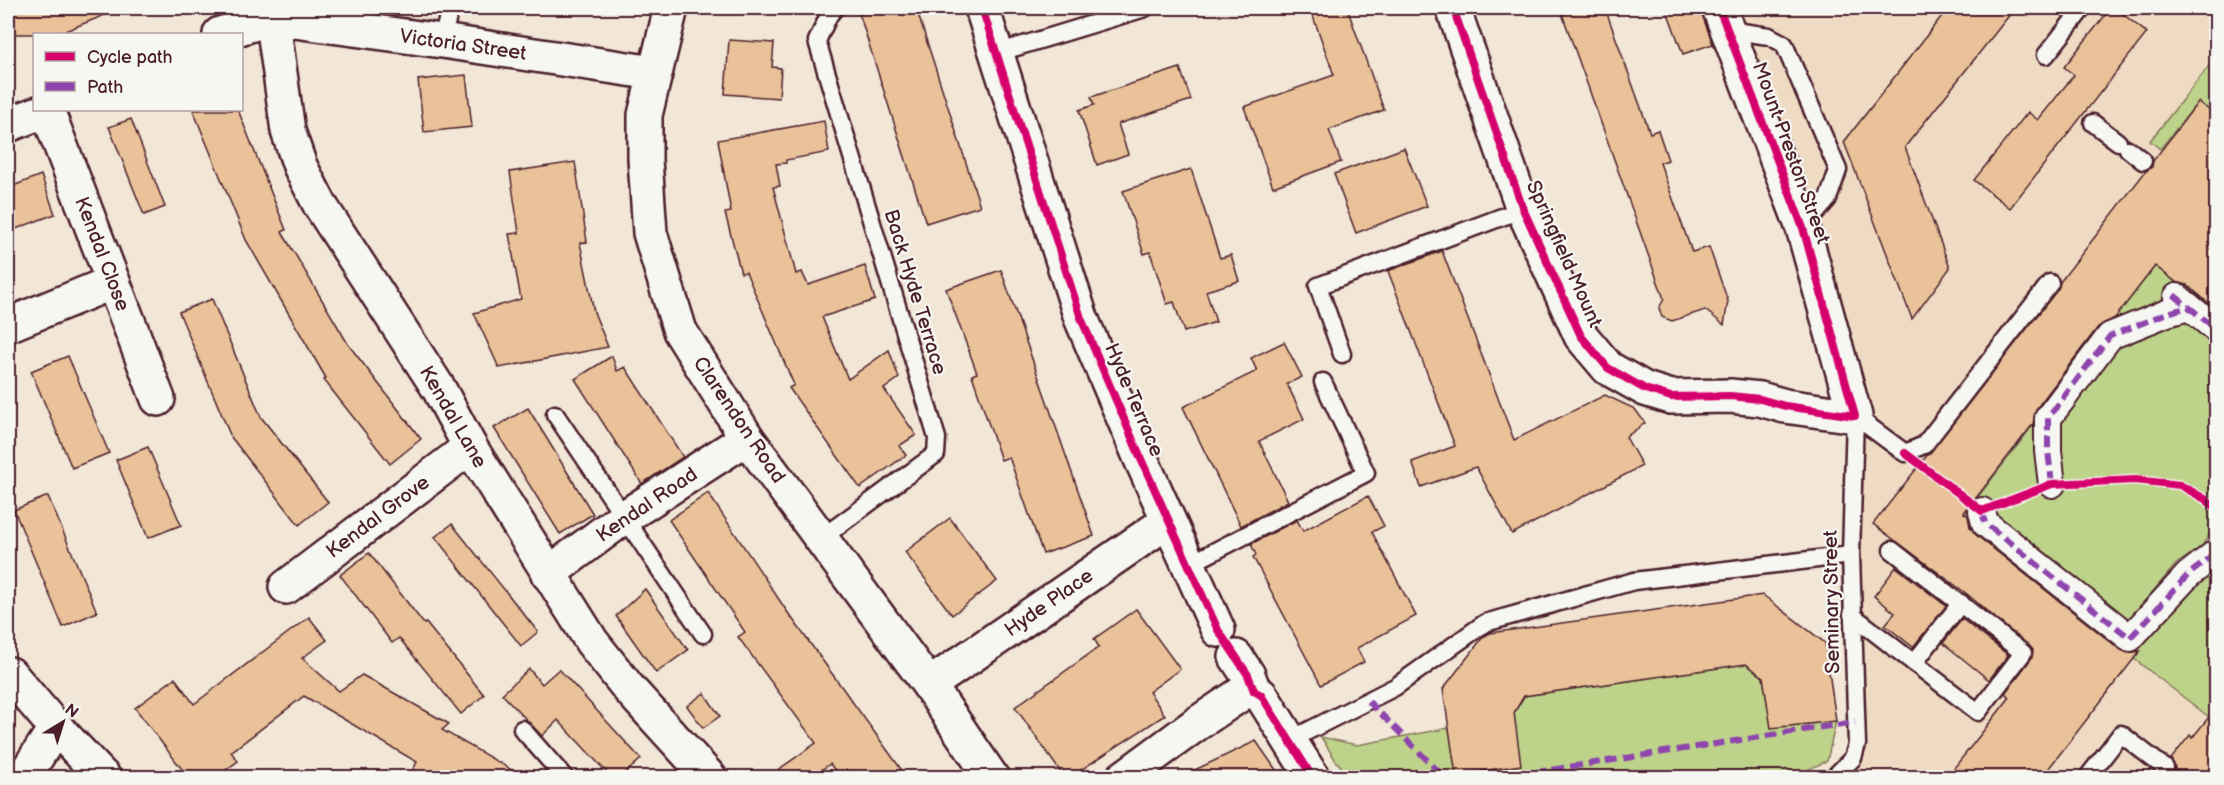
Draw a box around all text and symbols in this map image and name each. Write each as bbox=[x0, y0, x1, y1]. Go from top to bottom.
street label: Victoria Street bbox=[398, 24, 528, 66]
legend bbox=[33, 33, 243, 111]
text: Cycle path bbox=[87, 47, 173, 68]
street label: Mount Preston Street bbox=[1747, 59, 1835, 247]
text: Path bbox=[87, 77, 123, 98]
street label: Springfield Mount bbox=[1521, 177, 1607, 331]
street label: Kendal Close bbox=[69, 194, 135, 314]
street label: Back Hyde Terrace bbox=[878, 206, 952, 378]
street label: Hyde Terrace bbox=[1099, 340, 1169, 460]
street label: Clarendon Road bbox=[688, 352, 790, 488]
street label: Kendal Lane bbox=[414, 362, 492, 472]
street label: Kendal Road bbox=[592, 462, 702, 548]
street label: Kendal Grove bbox=[322, 470, 434, 564]
street label: Seminary Street bbox=[1819, 530, 1845, 674]
street label: Hyde Place bbox=[1000, 564, 1098, 642]
north arrow bbox=[33, 692, 93, 752]
text: N bbox=[61, 700, 82, 723]

